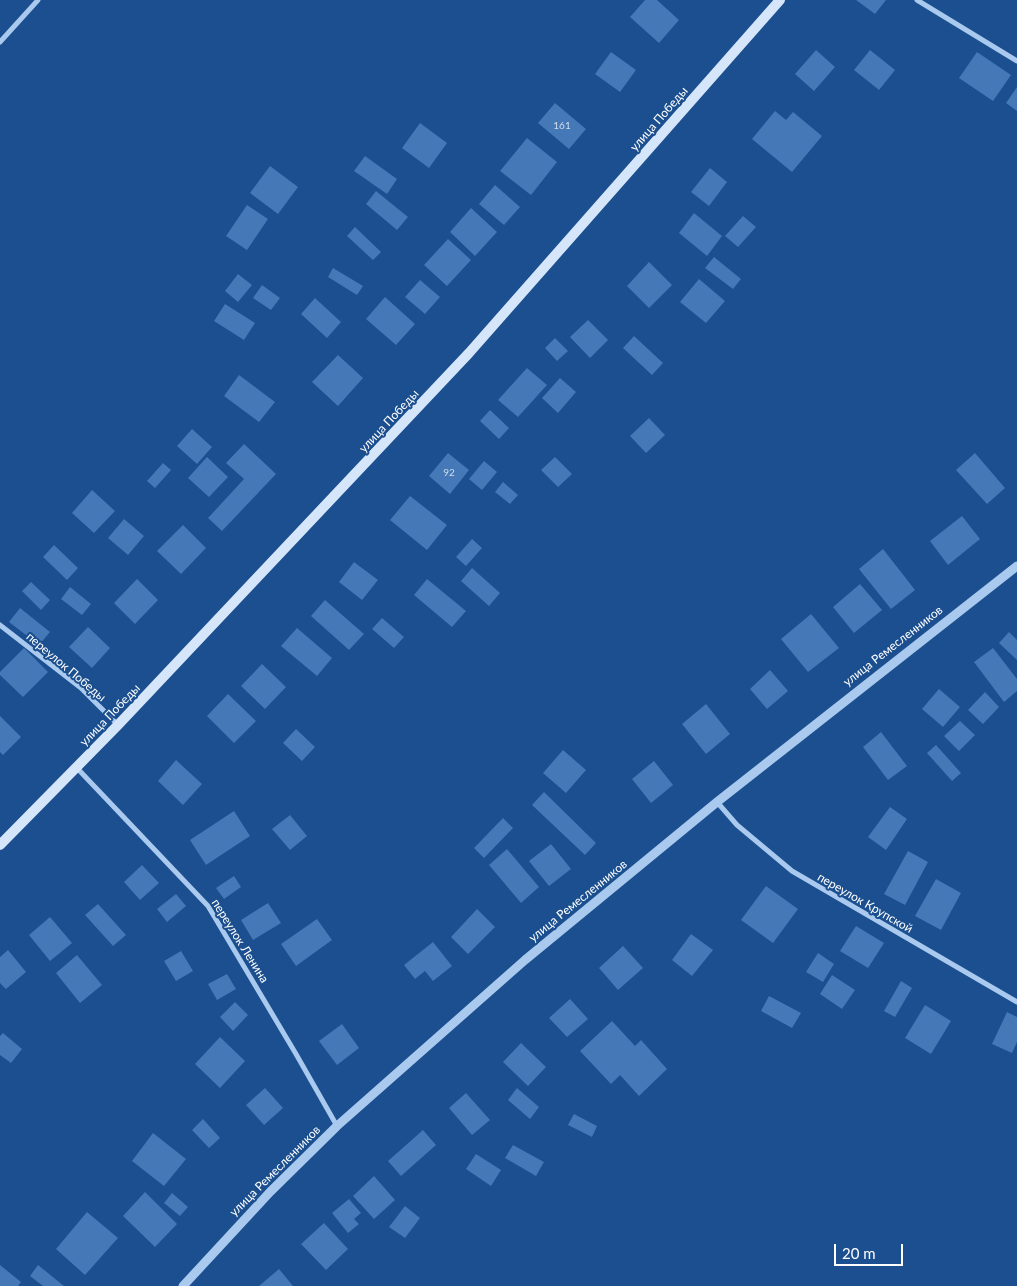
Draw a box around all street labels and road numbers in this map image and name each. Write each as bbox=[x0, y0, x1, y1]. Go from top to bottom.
street label: улица Победы bbox=[627, 84, 691, 154]
street label: улица Победы bbox=[356, 387, 422, 455]
street label: улица Ремесленников bbox=[840, 603, 946, 689]
street label: переулок Победы bbox=[23, 629, 109, 705]
street label: улица Победы bbox=[77, 681, 143, 749]
street label: улица Ремесленников bbox=[526, 857, 630, 945]
street label: переулок Крупской bbox=[815, 870, 915, 936]
street label: переулок Ленина bbox=[208, 896, 272, 986]
street label: улица Ремесленников bbox=[227, 1123, 323, 1219]

